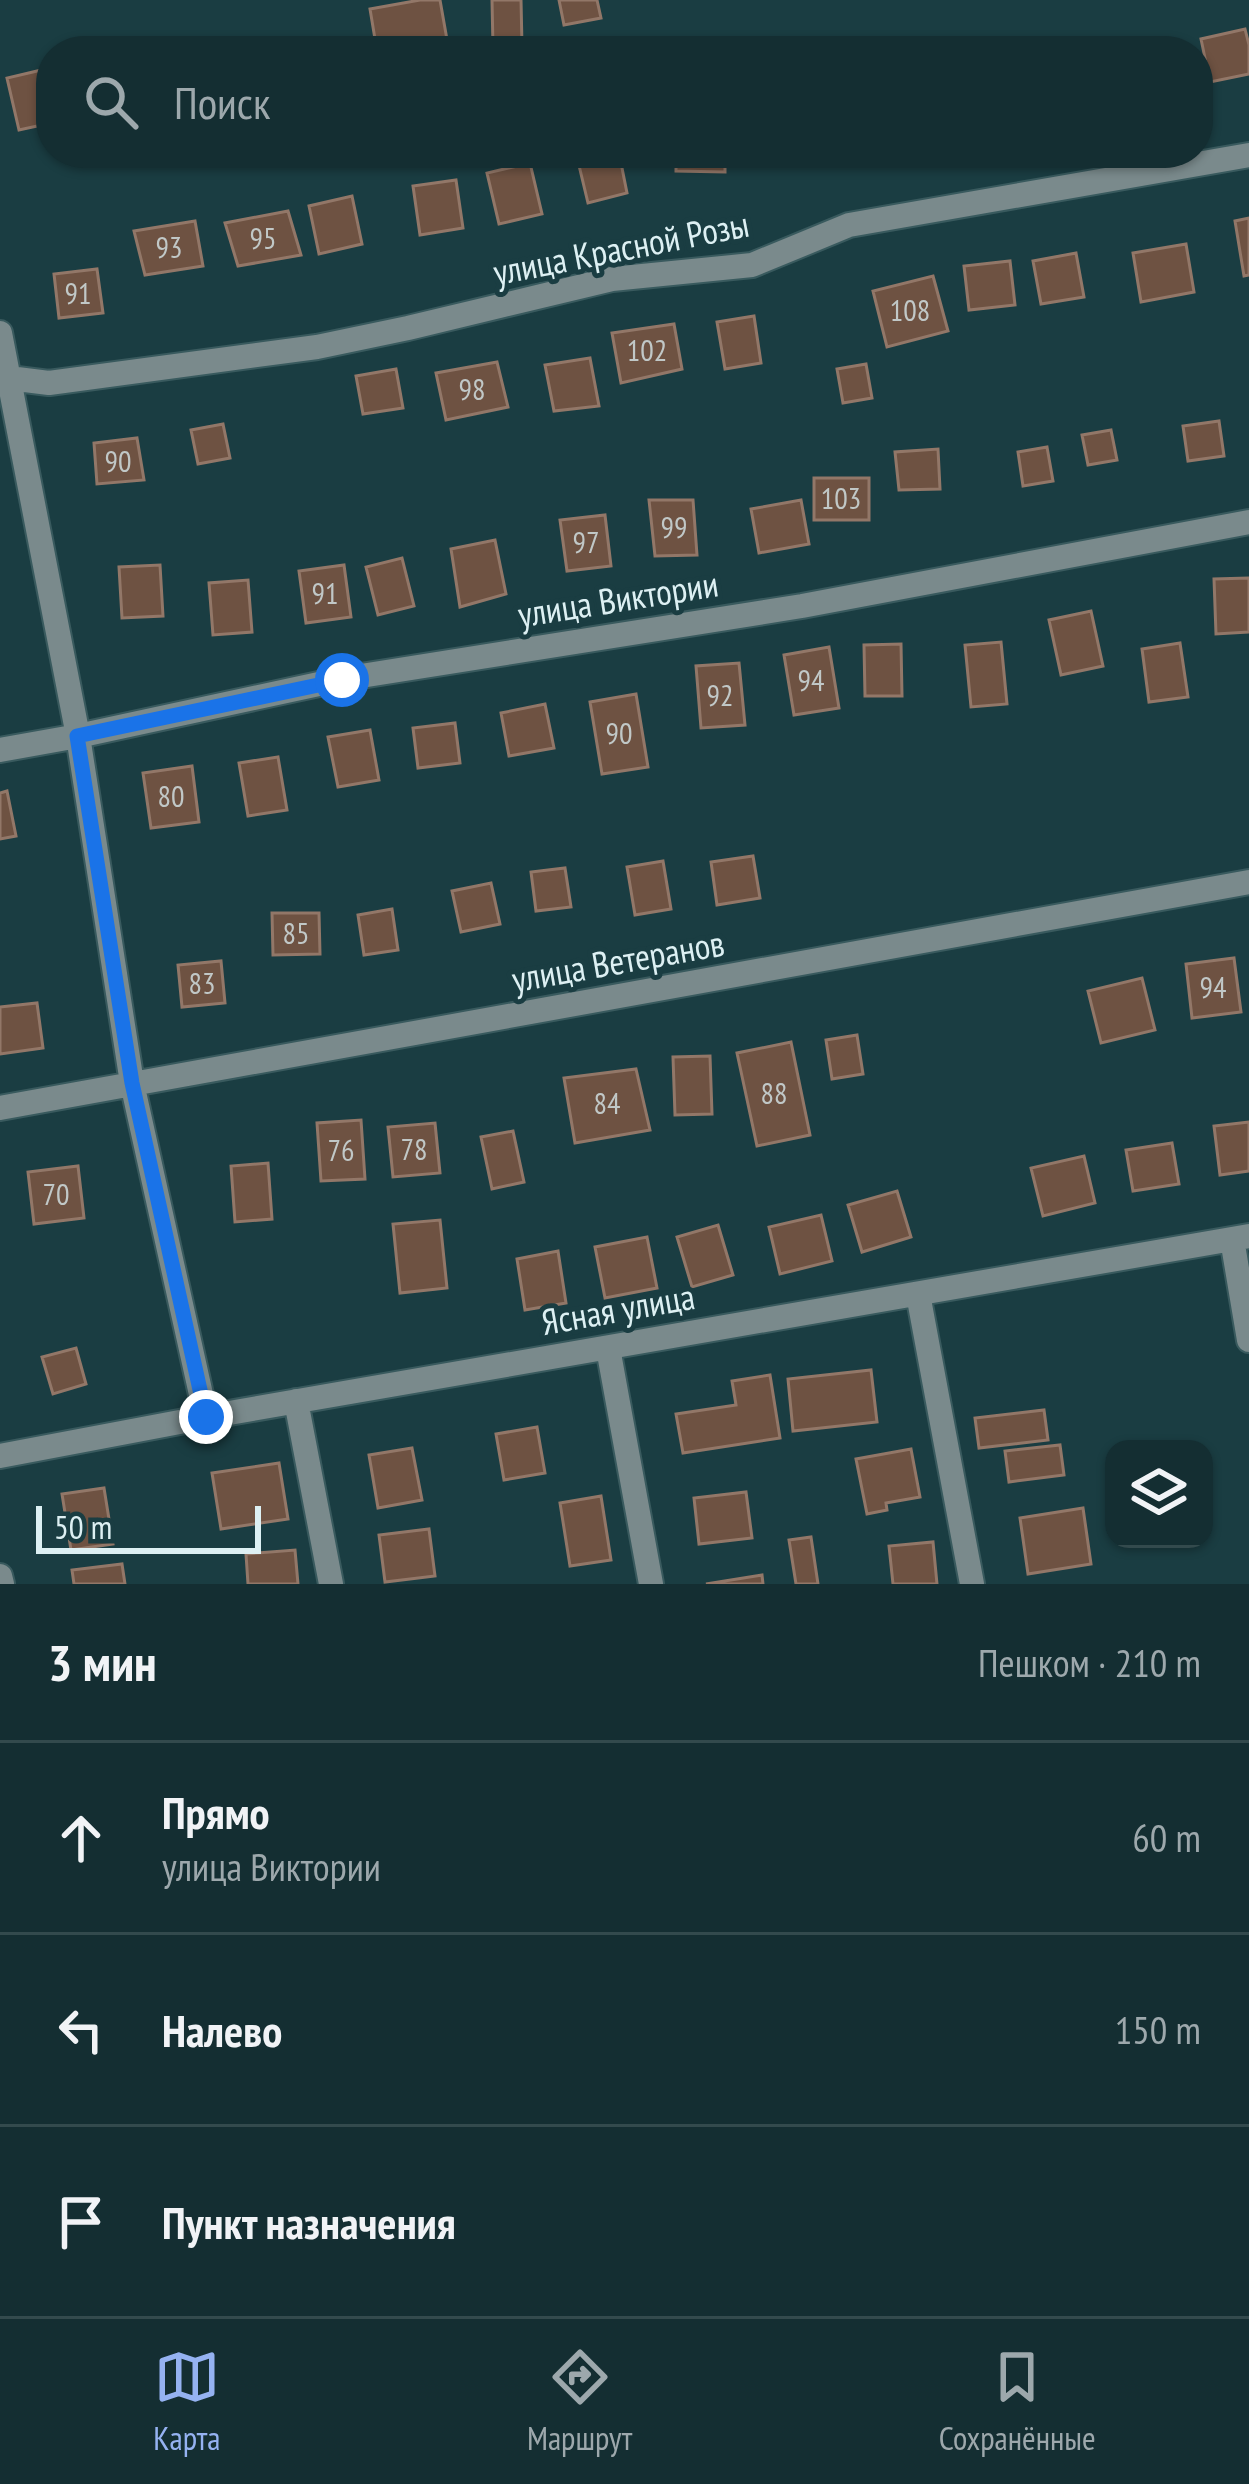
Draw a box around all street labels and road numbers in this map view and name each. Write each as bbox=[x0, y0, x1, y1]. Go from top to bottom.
street label: улица Красной Розы bbox=[489, 200, 753, 295]
street label: улица Виктории bbox=[514, 559, 721, 638]
street label: улица Ветеранов bbox=[508, 919, 728, 1002]
street label: Ясная улица bbox=[538, 1272, 698, 1345]

